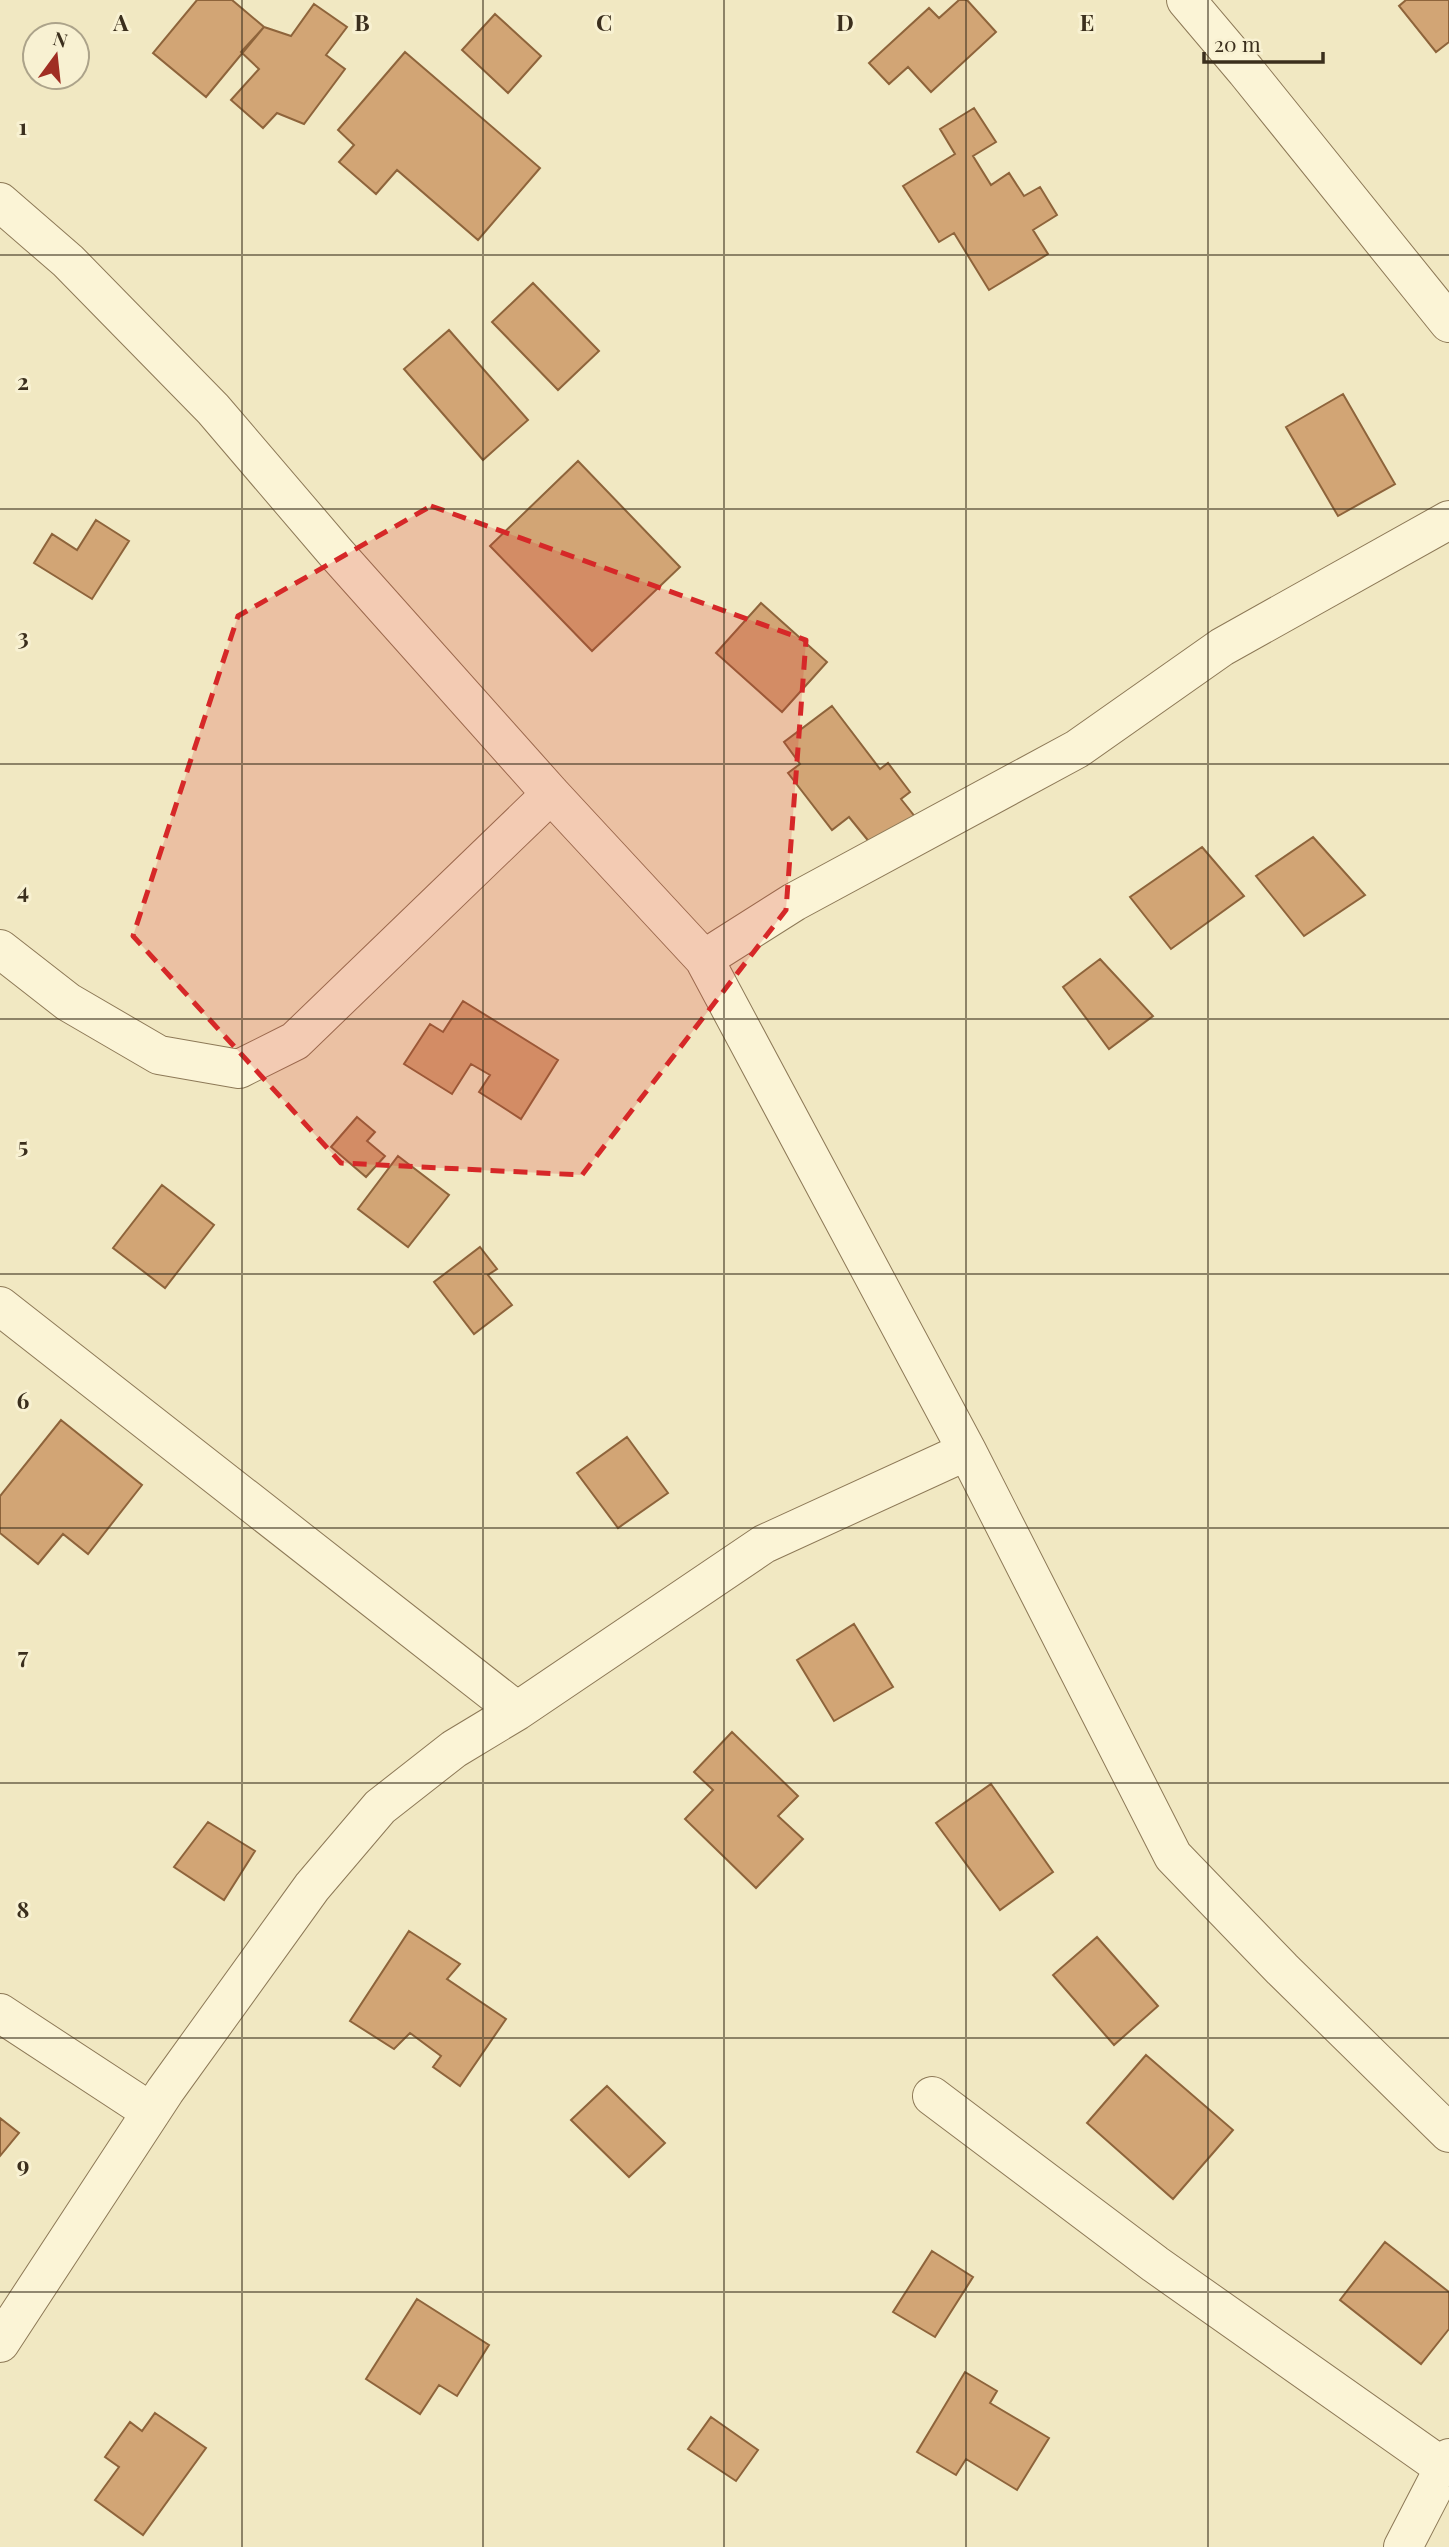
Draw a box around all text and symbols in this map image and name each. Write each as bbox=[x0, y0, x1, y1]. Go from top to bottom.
text: A bbox=[112, 6, 129, 37]
text: B bbox=[354, 6, 370, 37]
text: C bbox=[596, 6, 612, 37]
text: D bbox=[836, 6, 854, 37]
text: E bbox=[1080, 6, 1094, 37]
north arrow bbox=[21, 21, 91, 91]
scale bar bbox=[1204, 21, 1323, 65]
text: N bbox=[51, 24, 71, 53]
text: 20 m bbox=[1214, 29, 1261, 57]
text: 1 bbox=[19, 110, 28, 141]
text: 2 bbox=[17, 365, 29, 396]
text: 3 bbox=[17, 620, 29, 651]
text: 4 bbox=[17, 874, 29, 905]
text: 5 bbox=[18, 1129, 28, 1160]
text: 6 bbox=[17, 1384, 30, 1415]
text: 7 bbox=[18, 1639, 29, 1670]
text: 8 bbox=[17, 1893, 29, 1924]
text: 9 bbox=[17, 2148, 29, 2179]

